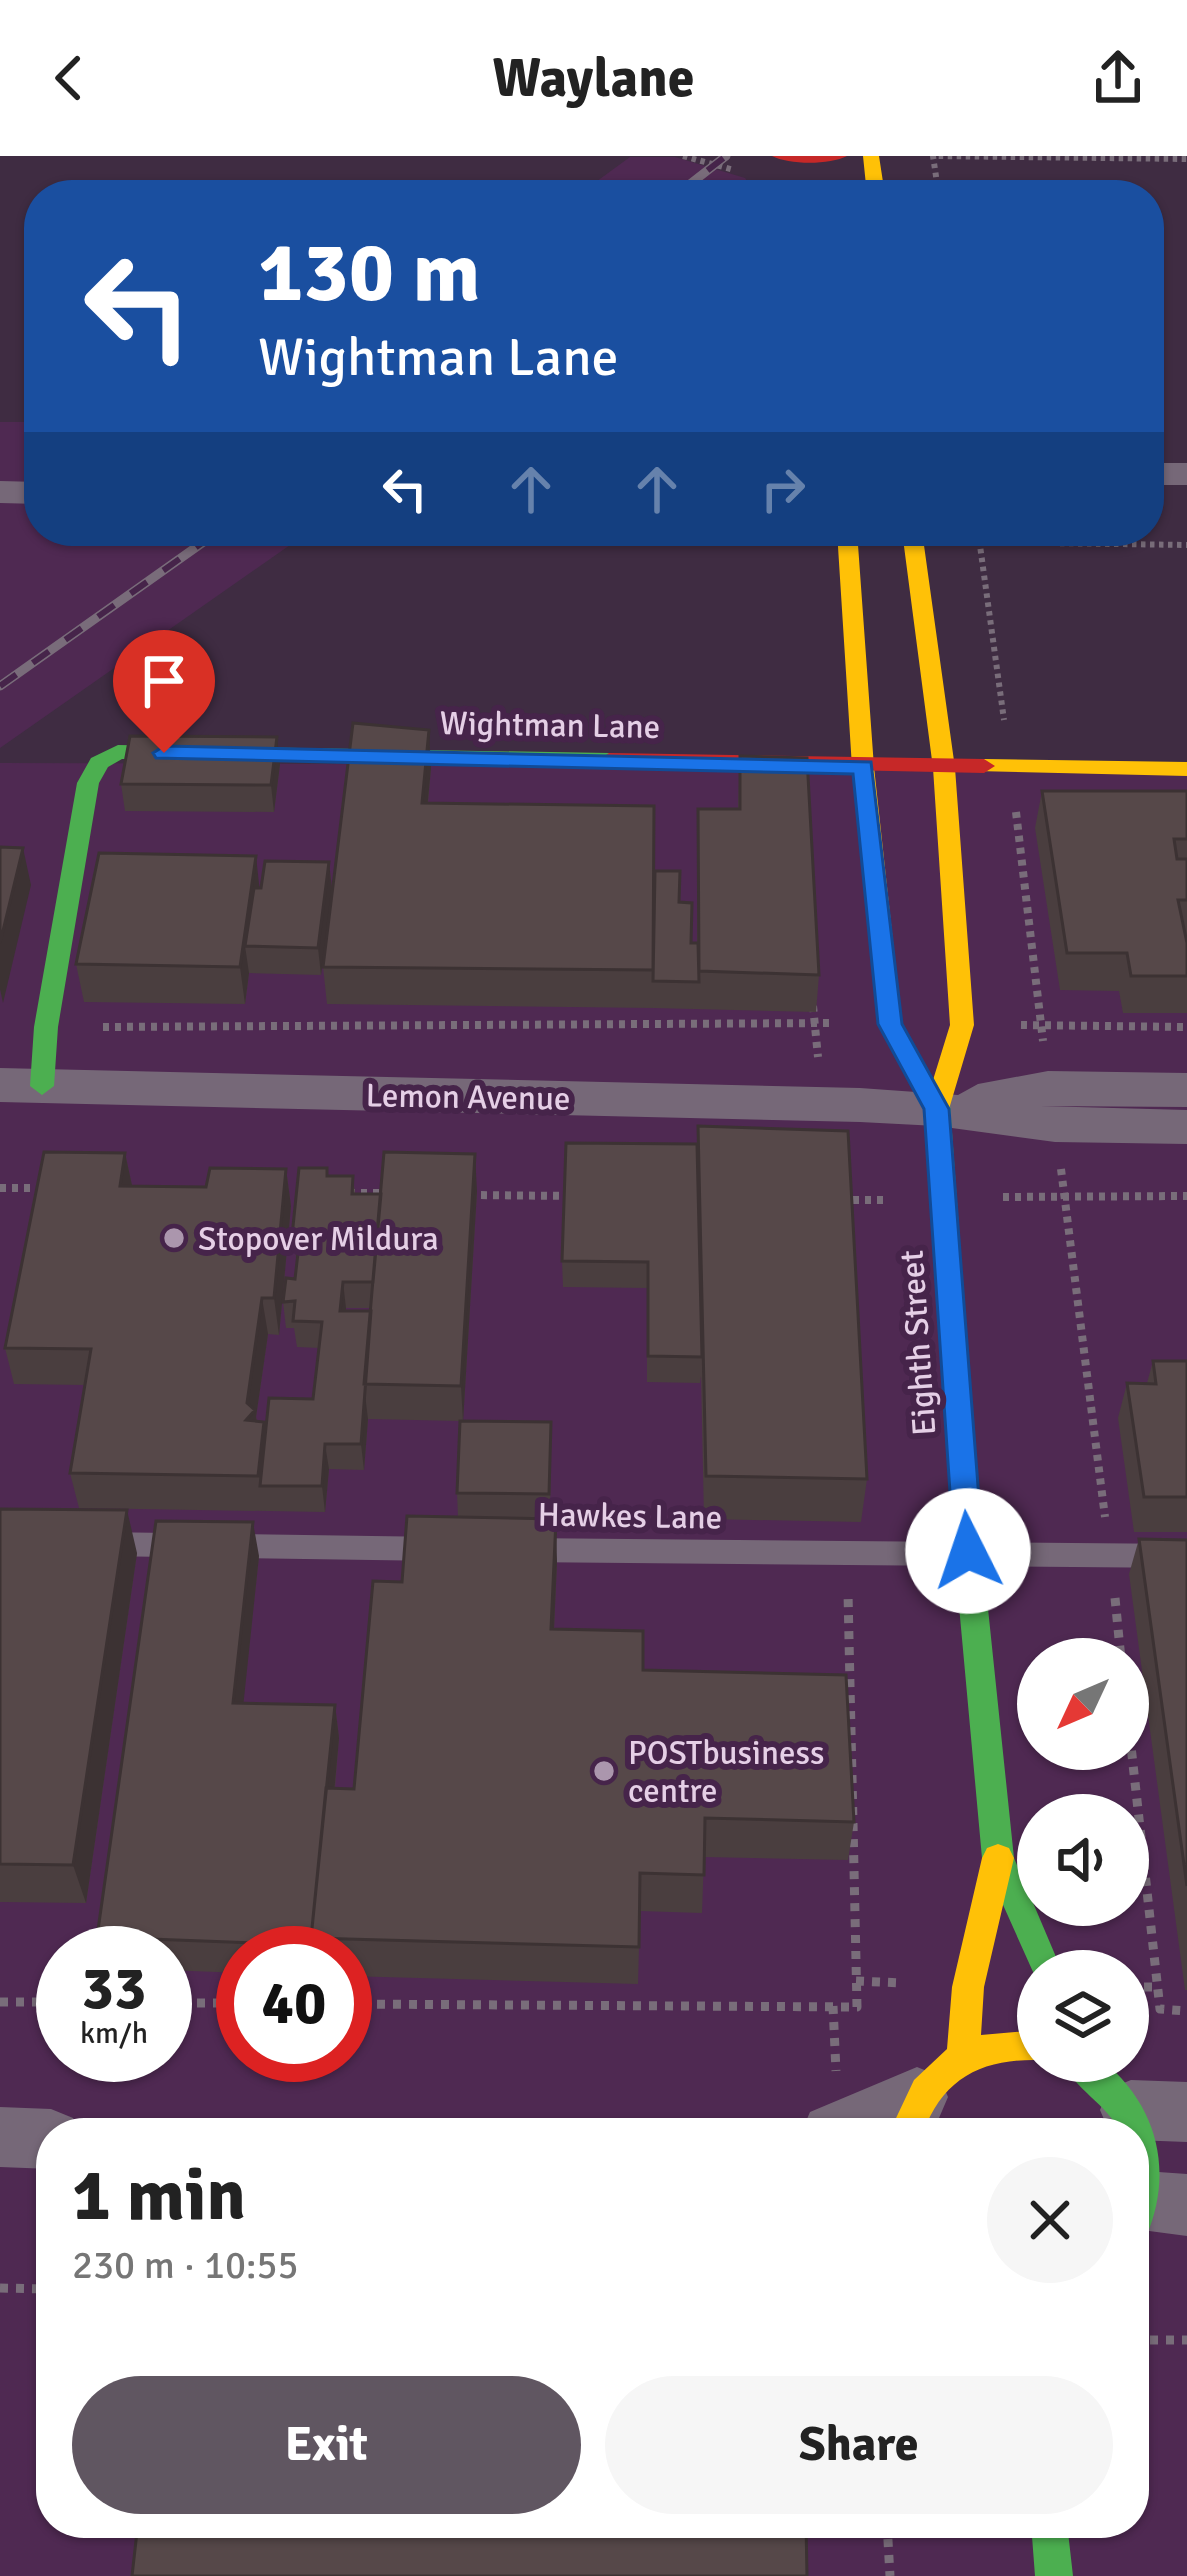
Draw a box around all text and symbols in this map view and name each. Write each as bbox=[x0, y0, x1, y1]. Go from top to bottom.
icon: back bbox=[36, 45, 102, 111]
text: Waylane bbox=[492, 45, 695, 112]
icon: share bbox=[1085, 45, 1151, 111]
text: 130 m bbox=[258, 221, 480, 325]
icon: left bbox=[60, 228, 216, 384]
text: Wightman Lane bbox=[258, 324, 619, 391]
icon: left bbox=[372, 456, 438, 522]
icon: ahead bbox=[498, 456, 564, 522]
icon: ahead bbox=[624, 456, 690, 522]
icon: right bbox=[750, 456, 816, 522]
pin bbox=[113, 630, 215, 753]
icon: arrive bbox=[131, 648, 197, 714]
street label: Wightman Lane bbox=[439, 703, 661, 748]
street label: Lemon Avenue bbox=[365, 1075, 571, 1120]
place label: Stopover Mildura bbox=[198, 1219, 439, 1260]
marker: Stopover Mildura bbox=[161, 1225, 187, 1251]
street label: Eighth Street bbox=[892, 1249, 945, 1437]
position arrow bbox=[905, 1488, 1031, 1614]
street label: Hawkes Lane bbox=[537, 1494, 723, 1539]
north arrow bbox=[1017, 1638, 1149, 1770]
map controls bbox=[1017, 1638, 1149, 2082]
place label: POSTbusiness centre bbox=[628, 1733, 824, 1812]
marker: POSTbusiness centre bbox=[591, 1758, 617, 1784]
button: sound bbox=[1017, 1794, 1149, 1926]
speed limit sign: 40 bbox=[216, 1926, 372, 2082]
button: layers bbox=[1017, 1950, 1149, 2082]
text: 33 bbox=[82, 1952, 146, 2026]
text: km/h bbox=[80, 2015, 148, 2052]
text: 1 min bbox=[72, 2151, 246, 2240]
button: close bbox=[987, 2157, 1113, 2283]
text: 230 m · 10:55 bbox=[72, 2241, 299, 2289]
button: Exit bbox=[72, 2376, 581, 2514]
button: Share bbox=[605, 2376, 1113, 2514]

